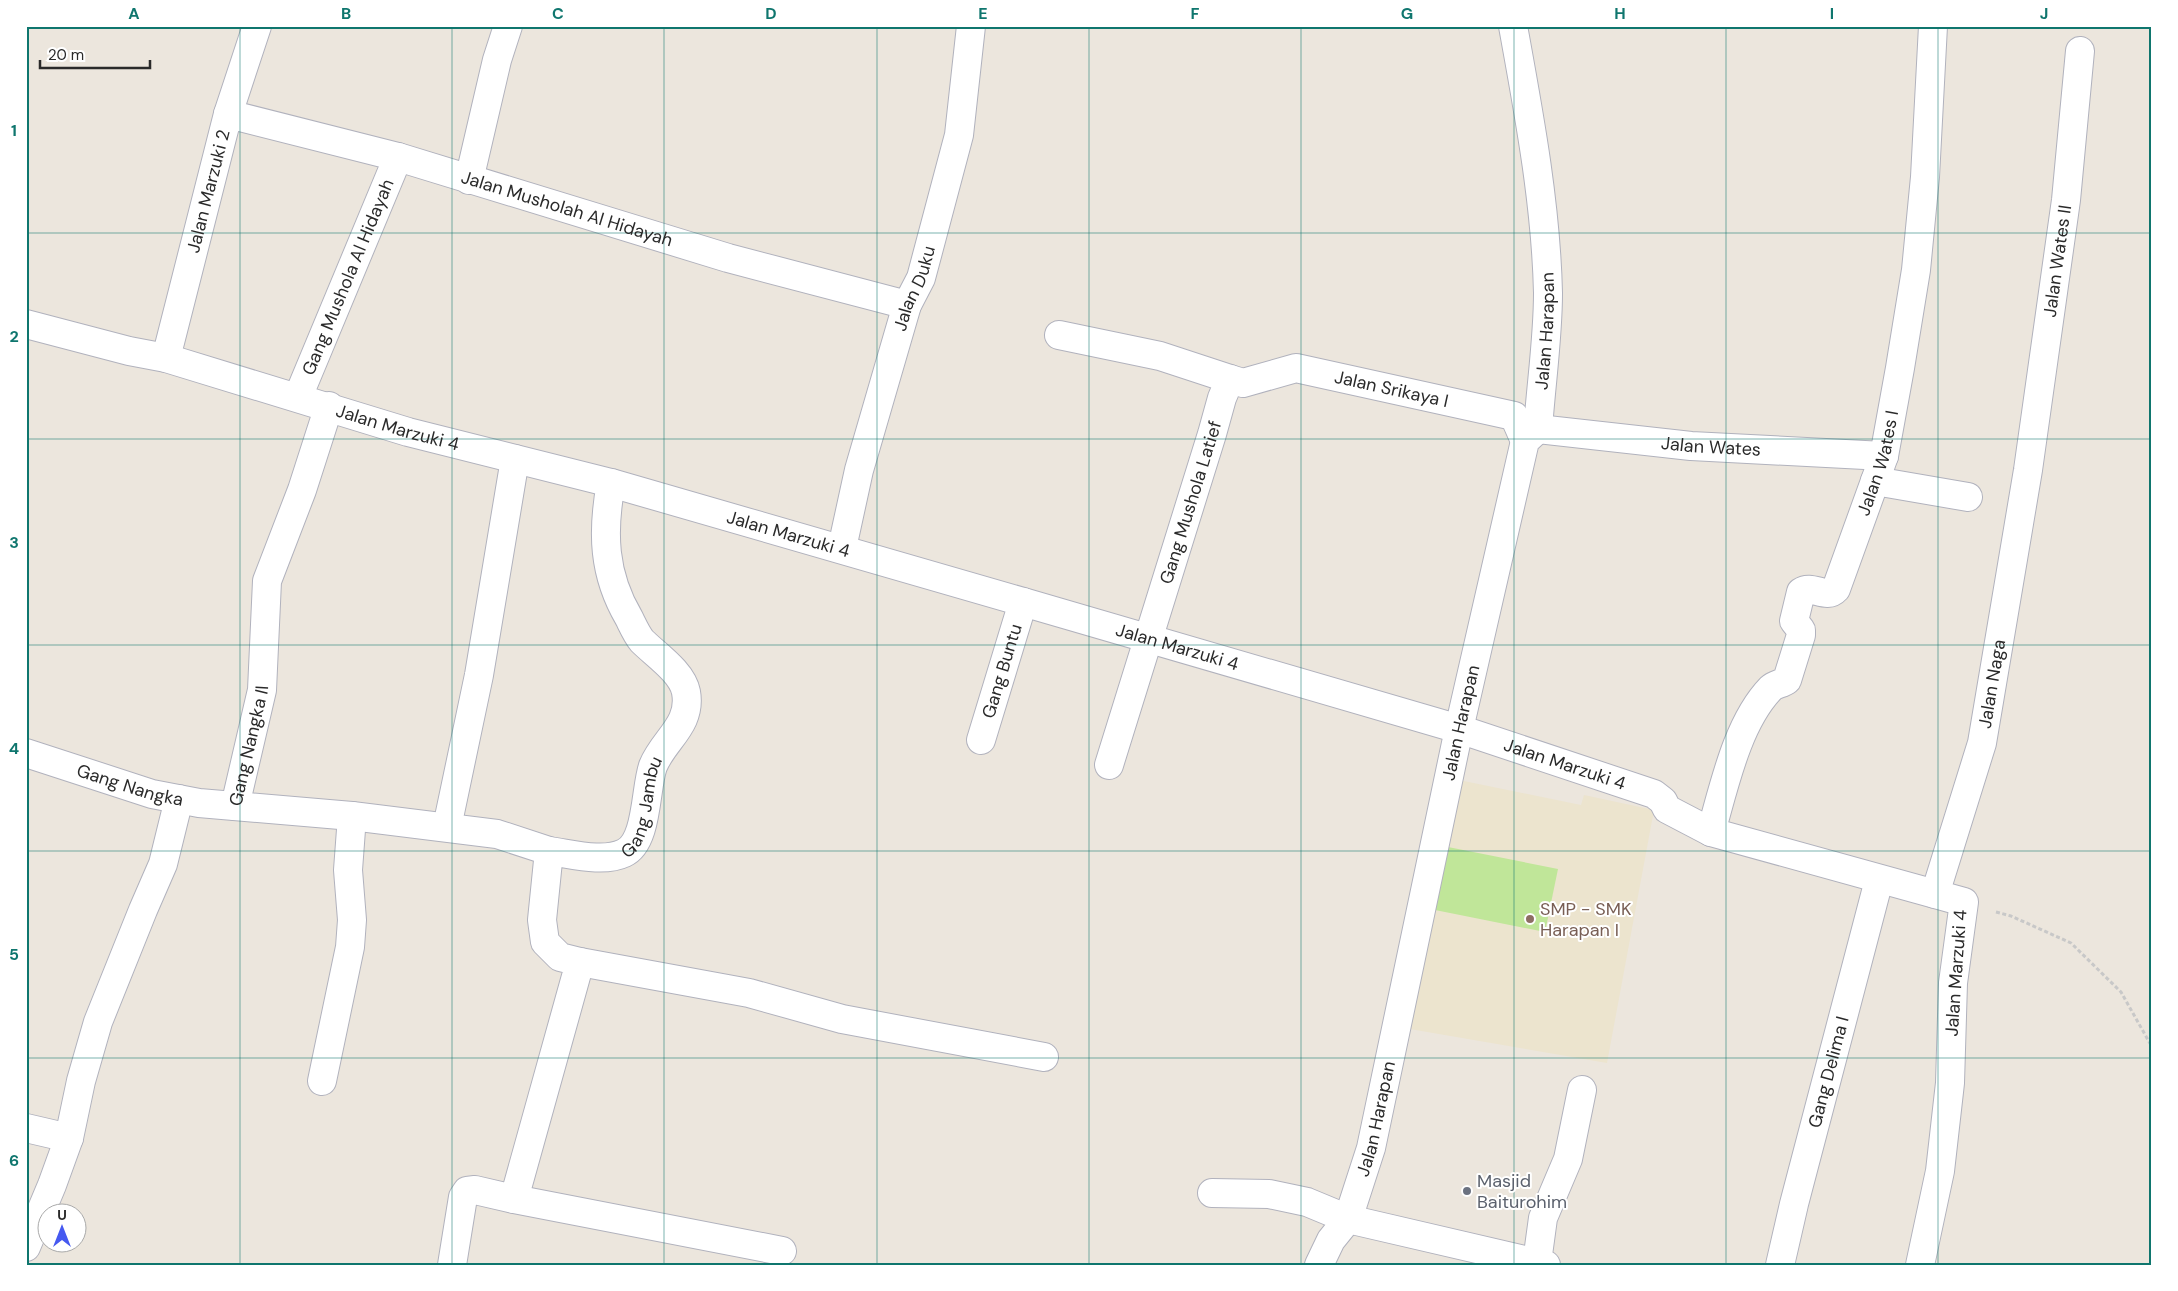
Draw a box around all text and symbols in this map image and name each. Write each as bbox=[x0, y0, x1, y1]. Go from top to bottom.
text: A bbox=[128, 3, 140, 24]
text: B bbox=[341, 3, 351, 24]
text: C bbox=[552, 3, 564, 24]
text: D bbox=[765, 3, 777, 24]
text: E bbox=[978, 3, 988, 24]
text: F bbox=[1191, 3, 1200, 24]
text: G bbox=[1401, 3, 1413, 24]
text: H bbox=[1614, 3, 1626, 24]
text: I bbox=[1830, 3, 1834, 24]
text: J bbox=[2040, 3, 2048, 24]
scale bar bbox=[40, 38, 150, 70]
text: 20 m bbox=[48, 45, 84, 65]
text: 1 bbox=[11, 120, 17, 141]
street label: Jalan Marzuki 2 bbox=[181, 127, 236, 256]
street label: Jalan Musholah Al Hidayah bbox=[458, 165, 676, 252]
street label: Gang Mushola Al Hidayah bbox=[296, 175, 400, 379]
street label: Jalan Wates II bbox=[2038, 203, 2077, 319]
street label: Jalan Duku bbox=[888, 243, 941, 334]
street label: Jalan Harapan bbox=[1529, 272, 1560, 391]
text: 2 bbox=[9, 326, 19, 347]
street label: Jalan Srikaya I bbox=[1332, 365, 1451, 413]
street label: Jalan Marzuki 4 bbox=[333, 399, 462, 456]
street label: Jalan Wates I bbox=[1851, 408, 1904, 519]
street label: Gang Mushola Latief bbox=[1154, 418, 1227, 587]
street label: Jalan Wates bbox=[1660, 431, 1762, 462]
street label: Jalan Marzuki 4 bbox=[724, 505, 853, 563]
text: 3 bbox=[9, 532, 19, 553]
street label: Jalan Marzuki 4 bbox=[1113, 618, 1242, 676]
street label: Gang Buntu bbox=[976, 621, 1028, 721]
street label: Jalan Naga bbox=[1973, 638, 2011, 730]
street label: Jalan Harapan bbox=[1436, 663, 1485, 783]
street label: Gang Nangka II bbox=[223, 685, 274, 808]
street label: Jalan Marzuki 4 bbox=[1501, 733, 1629, 796]
text: 4 bbox=[9, 738, 19, 759]
street label: Gang Jambu bbox=[616, 752, 668, 864]
street label: Gang Nangka bbox=[74, 758, 185, 812]
place label: SMP - SMK Harapan I bbox=[1540, 897, 1632, 942]
street label: Jalan Marzuki 4 bbox=[1940, 909, 1972, 1037]
marker: SMP - SMK Harapan I bbox=[1524, 913, 1536, 925]
text: 5 bbox=[9, 944, 19, 965]
street label: Gang Delima I bbox=[1802, 1014, 1855, 1130]
street label: Jalan Harapan bbox=[1351, 1059, 1401, 1180]
text: 6 bbox=[9, 1150, 19, 1171]
place label: Masjid Baiturohim bbox=[1477, 1169, 1567, 1214]
marker: Masjid Baiturohim bbox=[1461, 1185, 1473, 1197]
north arrow bbox=[38, 1204, 88, 1254]
text: U bbox=[57, 1206, 67, 1224]

